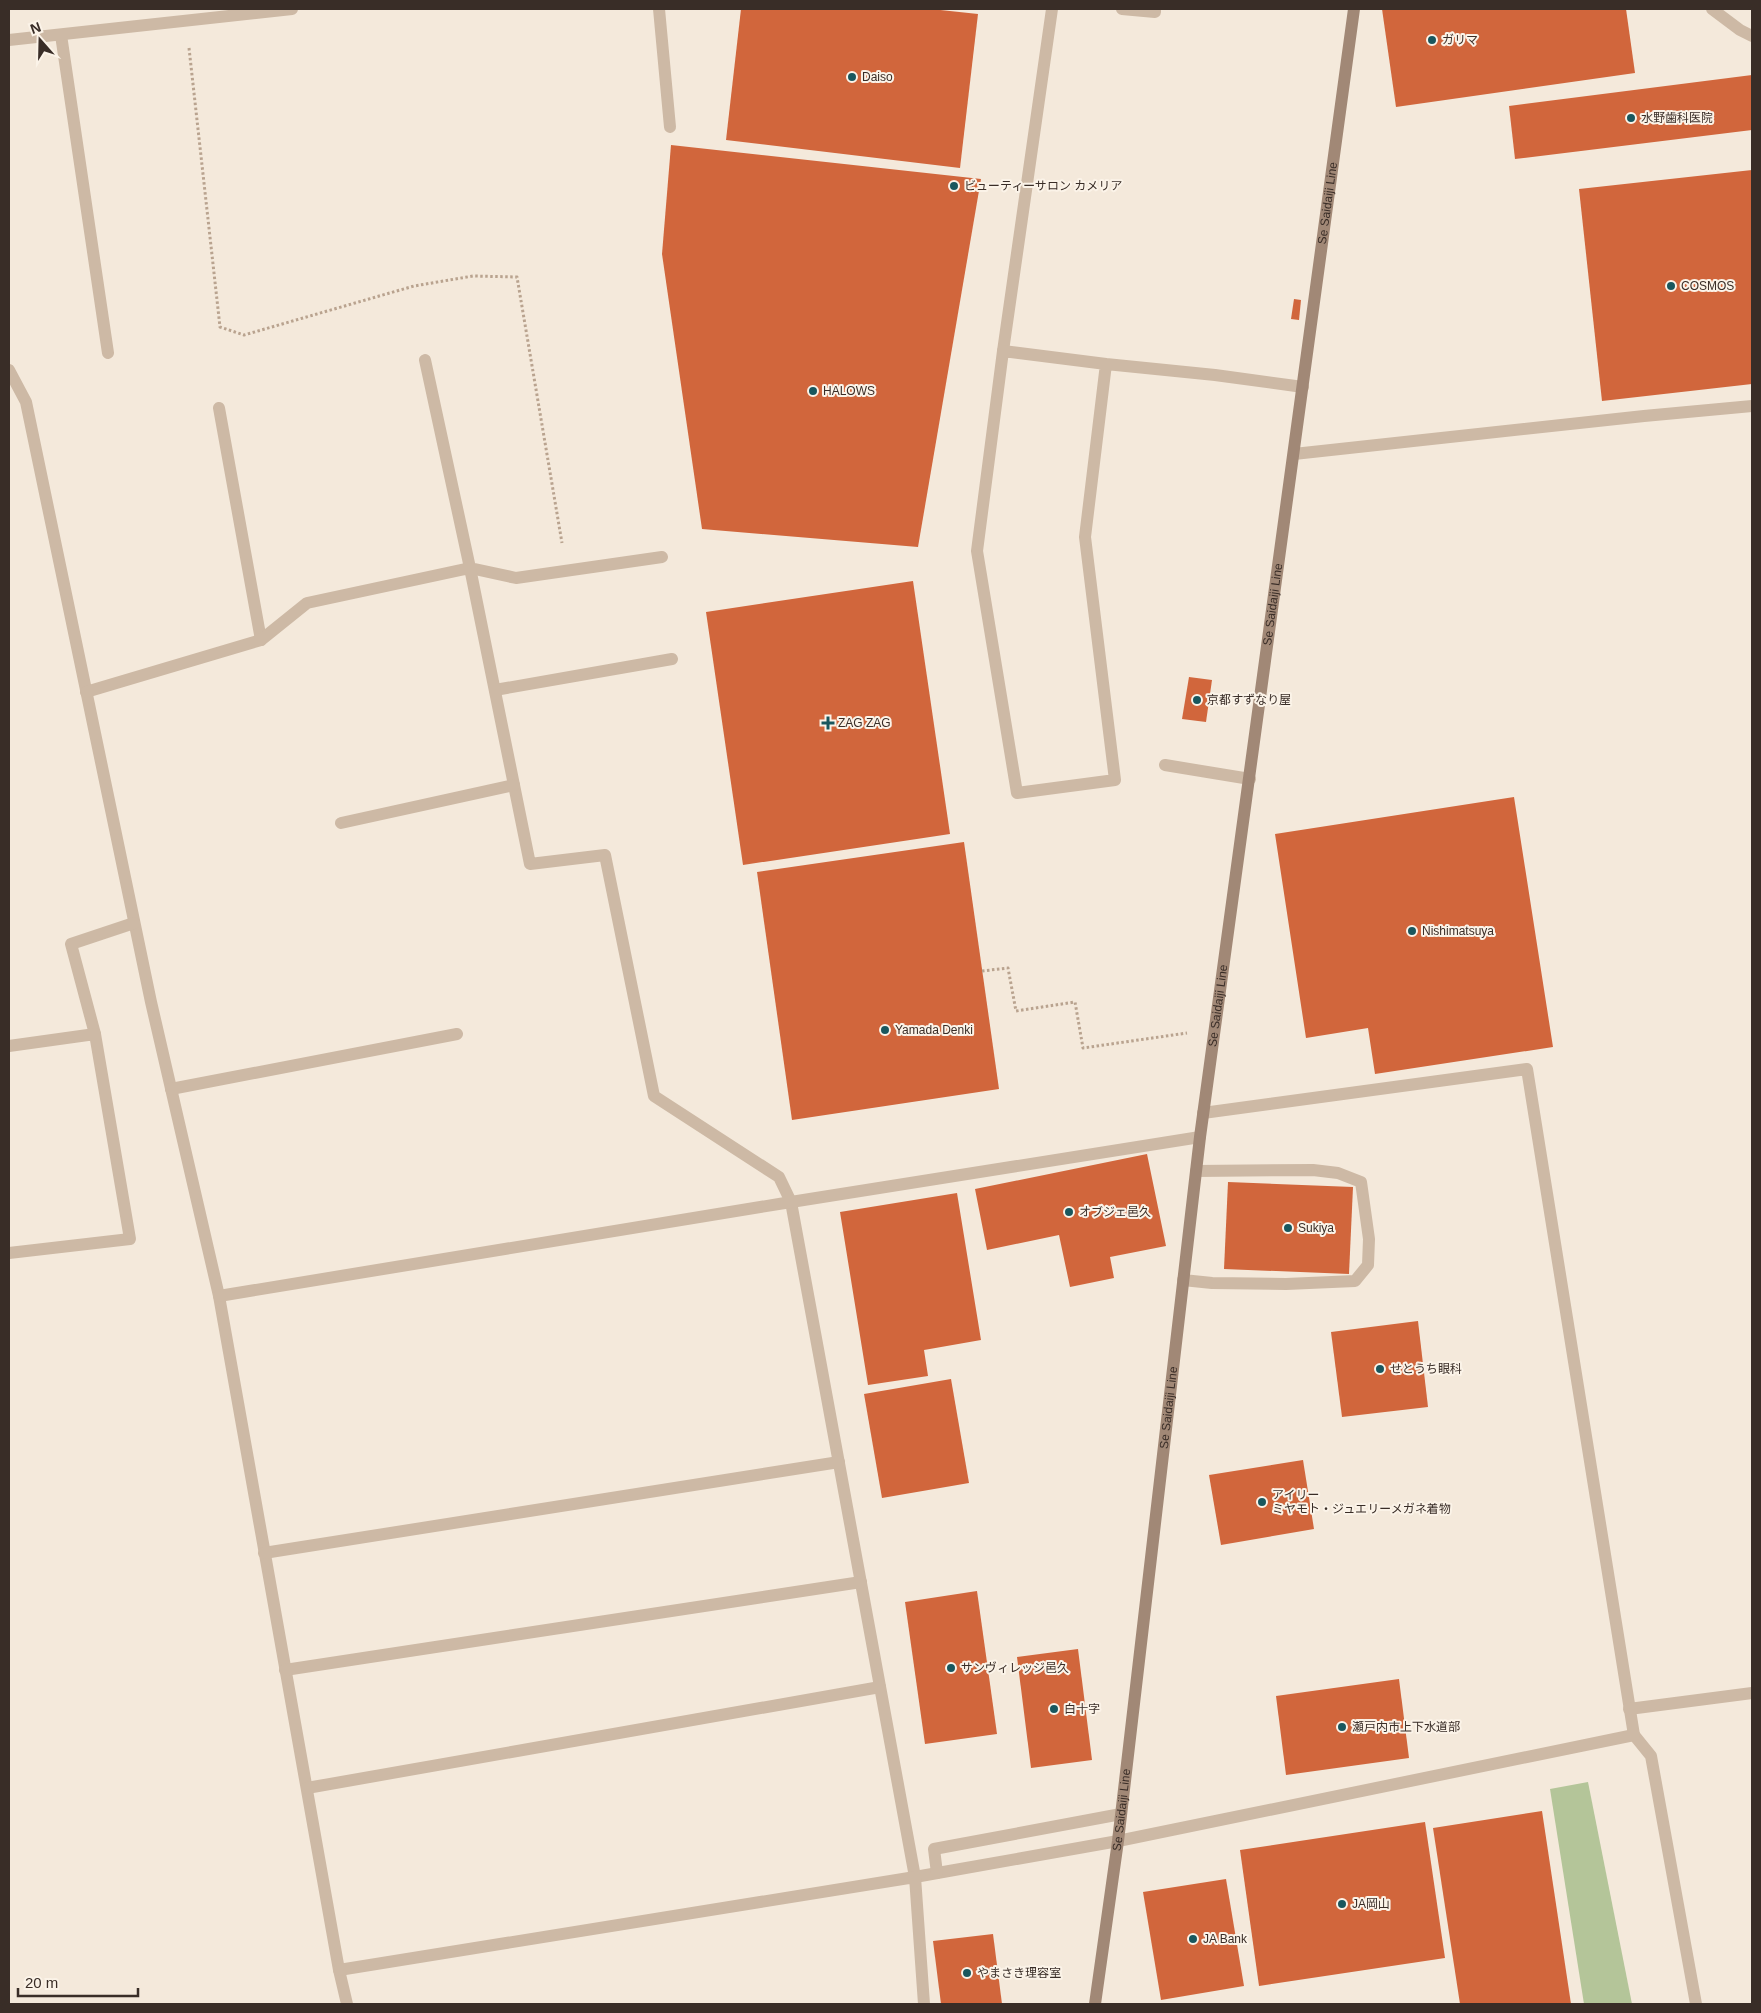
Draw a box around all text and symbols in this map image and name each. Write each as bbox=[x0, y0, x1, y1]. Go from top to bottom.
north arrow bbox=[15, 15, 65, 65]
text: N bbox=[28, 19, 43, 37]
place label: ガリマ bbox=[1442, 33, 1478, 47]
marker: ガリマ bbox=[1426, 34, 1438, 46]
place label: Daiso bbox=[862, 70, 893, 84]
marker: Daiso bbox=[846, 71, 858, 83]
place label: 水野歯科医院 bbox=[1641, 111, 1713, 125]
marker: 水野歯科医院 bbox=[1625, 112, 1637, 124]
street label: Se Saidaiji Line bbox=[1315, 161, 1340, 245]
place label: ビューティーサロン カメリア bbox=[964, 179, 1122, 193]
marker: ビューティーサロン カメリア bbox=[948, 180, 960, 192]
place label: COSMOS bbox=[1681, 279, 1734, 293]
marker: COSMOS bbox=[1665, 280, 1677, 292]
place label: HALOWS bbox=[823, 384, 875, 398]
marker: HALOWS bbox=[807, 385, 819, 397]
street label: Se Saidaiji Line bbox=[1260, 562, 1285, 646]
place label: 京都すずなり屋 bbox=[1207, 693, 1291, 707]
marker: 京都すずなり屋 bbox=[1191, 694, 1203, 706]
place label: ZAG ZAG bbox=[838, 716, 891, 730]
marker: ZAG ZAG bbox=[822, 717, 834, 729]
place label: Nishimatsuya bbox=[1422, 924, 1494, 938]
marker: Nishimatsuya bbox=[1406, 925, 1418, 937]
street label: Se Saidaiji Line bbox=[1205, 963, 1231, 1048]
place label: Yamada Denki bbox=[895, 1023, 973, 1037]
marker: Yamada Denki bbox=[879, 1024, 891, 1036]
place label: オブジェ邑久 bbox=[1079, 1205, 1151, 1219]
marker: オブジェ邑久 bbox=[1063, 1206, 1075, 1218]
place label: Sukiya bbox=[1298, 1221, 1334, 1235]
marker: Sukiya bbox=[1282, 1222, 1294, 1234]
place label: せとうち眼科 bbox=[1390, 1362, 1462, 1376]
marker: せとうち眼科 bbox=[1374, 1363, 1386, 1375]
street label: Se Saidaiji Line bbox=[1157, 1365, 1180, 1450]
place label: アイリー ミヤモト・ジュエリーメガネ着物 bbox=[1272, 1488, 1451, 1516]
marker: アイリー ミヤモト・ジュエリーメガネ着物 bbox=[1256, 1496, 1268, 1508]
place label: サンヴィレッジ邑久 bbox=[961, 1661, 1069, 1675]
marker: サンヴィレッジ邑久 bbox=[945, 1662, 957, 1674]
place label: 白十字 bbox=[1064, 1702, 1100, 1716]
marker: 白十字 bbox=[1048, 1703, 1060, 1715]
place label: 瀬戸内市上下水道部 bbox=[1352, 1720, 1460, 1734]
marker: 瀬戸内市上下水道部 bbox=[1336, 1721, 1348, 1733]
street label: Se Saidaiji Line bbox=[1110, 1768, 1133, 1852]
place label: JA岡山 bbox=[1352, 1897, 1390, 1911]
marker: JA岡山 bbox=[1336, 1898, 1348, 1910]
place label: JA Bank bbox=[1203, 1932, 1248, 1946]
marker: JA Bank bbox=[1187, 1933, 1199, 1945]
scale bar bbox=[18, 1966, 138, 1998]
place label: やまさき理容室 bbox=[977, 1966, 1061, 1980]
marker: やまさき理容室 bbox=[961, 1967, 973, 1979]
text: 20 m bbox=[25, 1974, 58, 1991]

